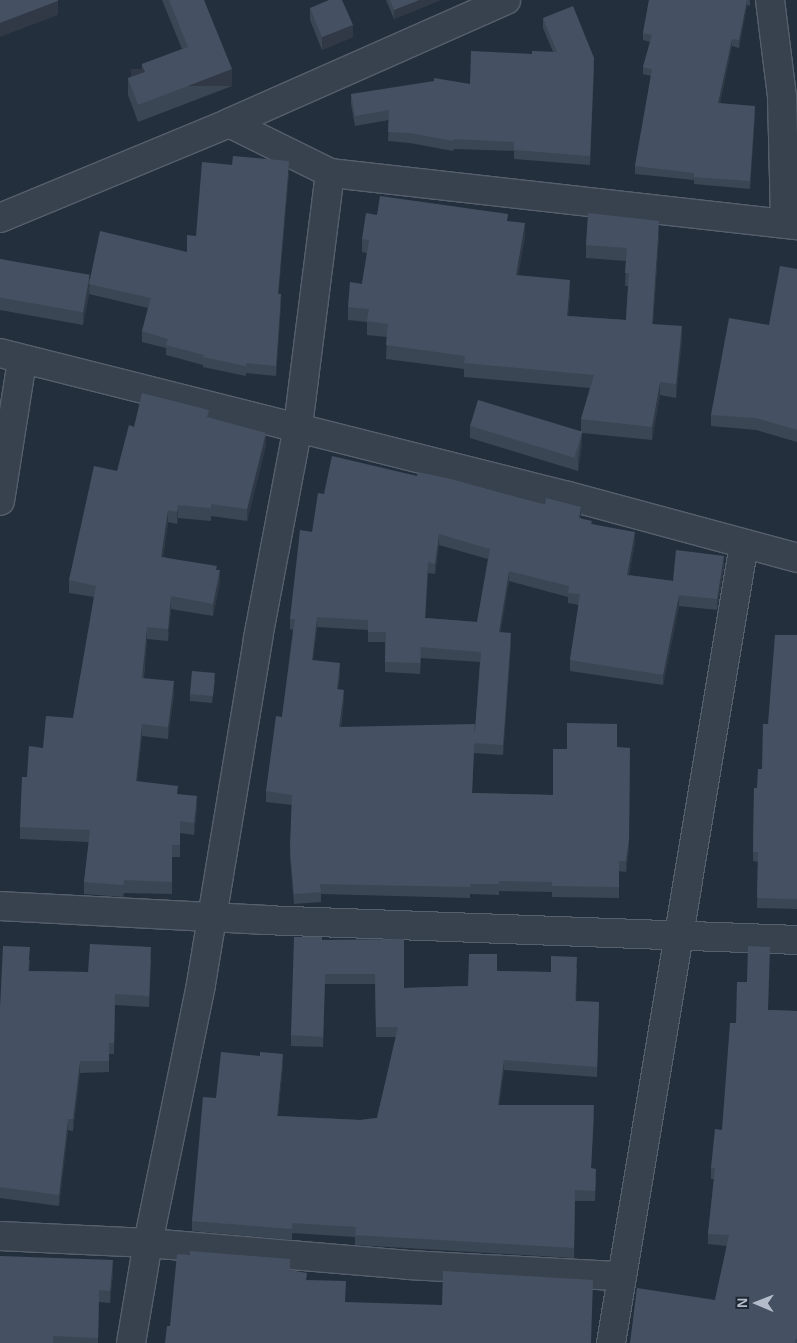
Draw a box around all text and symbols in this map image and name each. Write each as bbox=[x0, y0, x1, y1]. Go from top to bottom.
north arrow bbox=[732, 1278, 782, 1328]
text: N bbox=[734, 1298, 750, 1308]

